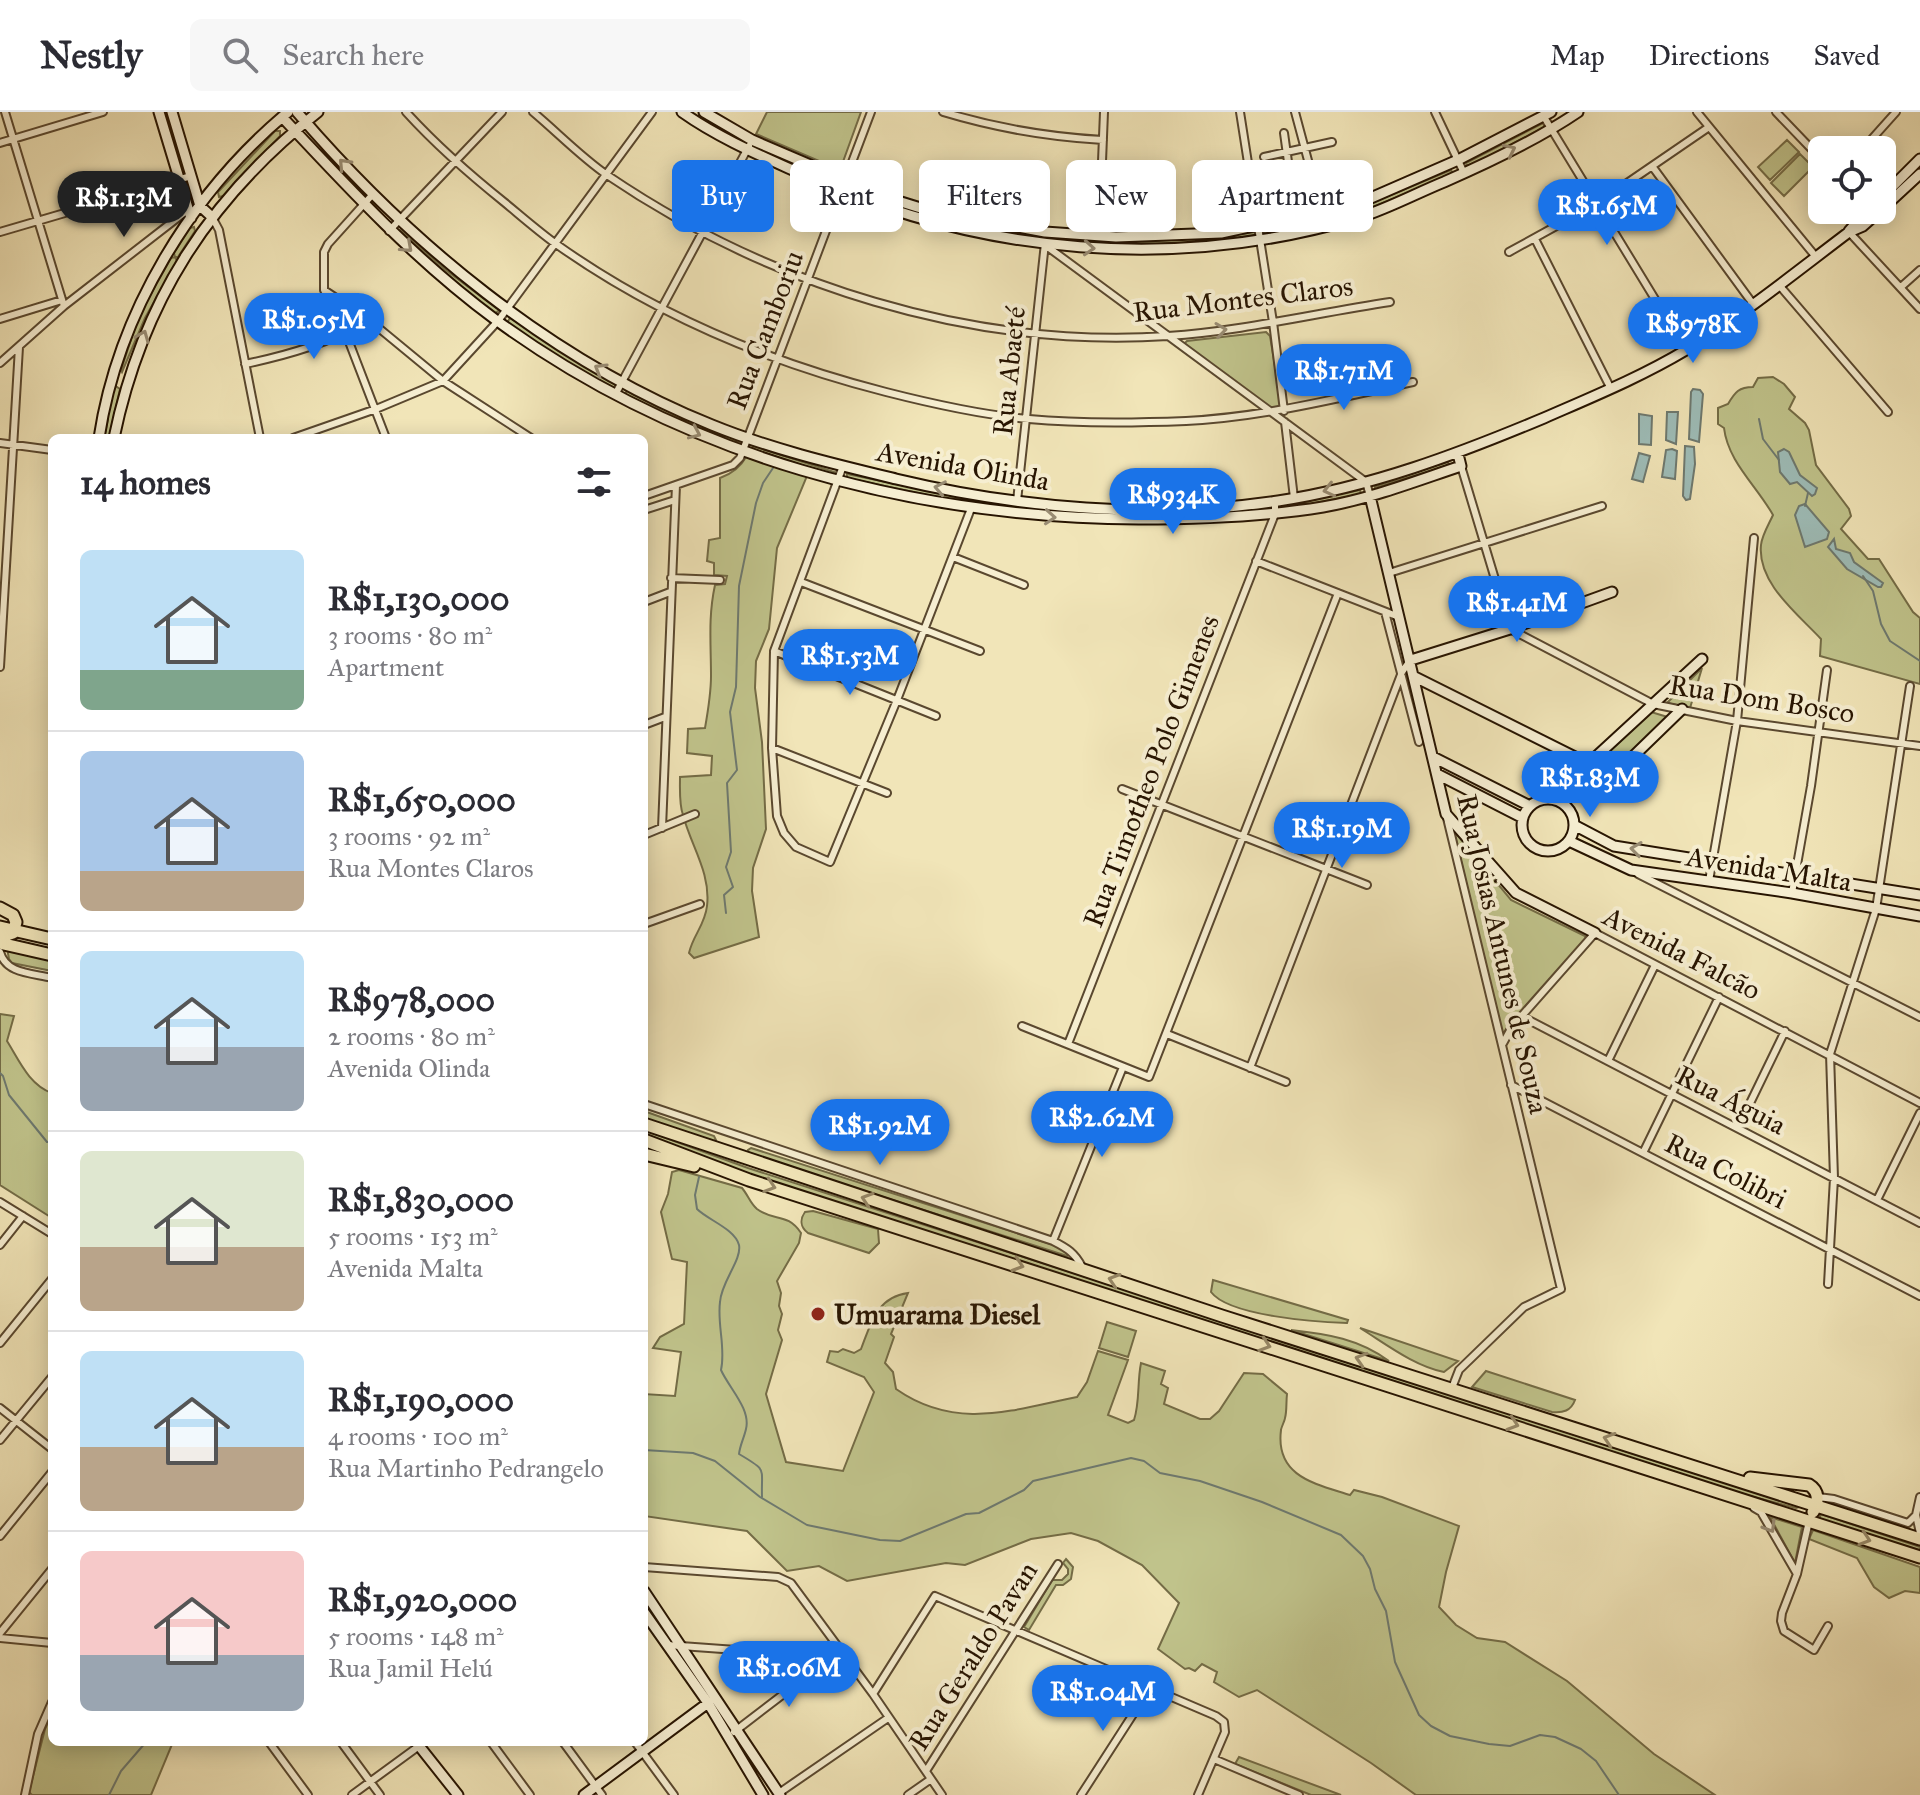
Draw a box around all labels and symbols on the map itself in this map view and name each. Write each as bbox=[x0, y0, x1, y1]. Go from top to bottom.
one-way arrow bbox=[1502, 145, 1517, 160]
one-way arrow bbox=[339, 159, 354, 173]
pin: R$1.13M bbox=[50, 171, 198, 239]
pin: R$1.65M bbox=[1533, 179, 1681, 247]
one-way arrow bbox=[398, 238, 413, 252]
one-way arrow bbox=[1083, 239, 1096, 256]
street label: Rua Camboriu bbox=[719, 246, 811, 414]
street label: Rua Montes Claros bbox=[1131, 268, 1355, 330]
pin: R$1.05M bbox=[240, 293, 388, 361]
pin: R$978K bbox=[1628, 297, 1758, 365]
street label: Rua Abaeté bbox=[985, 304, 1033, 437]
one-way arrow bbox=[1214, 322, 1228, 339]
one-way arrow bbox=[133, 330, 150, 344]
pin: R$1.71M bbox=[1270, 344, 1418, 412]
one-way arrow bbox=[594, 363, 609, 379]
one-way arrow bbox=[687, 424, 701, 440]
street label: Avenida Olinda bbox=[873, 433, 1052, 498]
pin: R$934K bbox=[1108, 468, 1238, 536]
one-way arrow bbox=[933, 481, 947, 498]
one-way arrow bbox=[1323, 481, 1336, 498]
one-way arrow bbox=[1043, 508, 1056, 525]
pin: R$1.41M bbox=[1443, 576, 1591, 644]
street label: Rua Timotheo Polo Gimenes bbox=[1075, 610, 1227, 932]
pin: R$1.53M bbox=[776, 629, 924, 697]
street label: Rua Dom Bosco bbox=[1667, 667, 1857, 731]
pin: R$1.83M bbox=[1516, 751, 1664, 819]
street label: Rua Josias Antunes de Souza bbox=[1449, 791, 1557, 1117]
pin: R$1.19M bbox=[1268, 802, 1416, 870]
street label: Avenida Malta bbox=[1683, 838, 1854, 899]
one-way arrow bbox=[1629, 841, 1643, 858]
street label: Avenida Falcão bbox=[1597, 898, 1767, 1008]
street label: Rua Águia bbox=[1670, 1057, 1792, 1143]
pin: R$2.62M bbox=[1028, 1091, 1176, 1159]
pin: R$1.92M bbox=[806, 1099, 954, 1167]
street label: Rua Colibri bbox=[1659, 1125, 1793, 1217]
one-way arrow bbox=[763, 1177, 776, 1193]
one-way arrow bbox=[860, 1192, 874, 1208]
one-way arrow bbox=[1010, 1256, 1024, 1272]
one-way arrow bbox=[1107, 1274, 1121, 1290]
place label: Umuarama Diesel bbox=[834, 1297, 1040, 1332]
marker: Umuarama Diesel bbox=[809, 1305, 827, 1323]
one-way arrow bbox=[1258, 1335, 1272, 1351]
one-way arrow bbox=[1355, 1353, 1369, 1369]
one-way arrow bbox=[1505, 1415, 1519, 1431]
one-way arrow bbox=[1602, 1433, 1616, 1449]
one-way arrow bbox=[1760, 1518, 1776, 1533]
one-way arrow bbox=[1857, 1529, 1871, 1545]
street label: Rua Geraldo Pavan bbox=[901, 1555, 1045, 1757]
pin: R$1.06M bbox=[715, 1641, 863, 1709]
pin: R$1.04M bbox=[1029, 1665, 1177, 1733]

